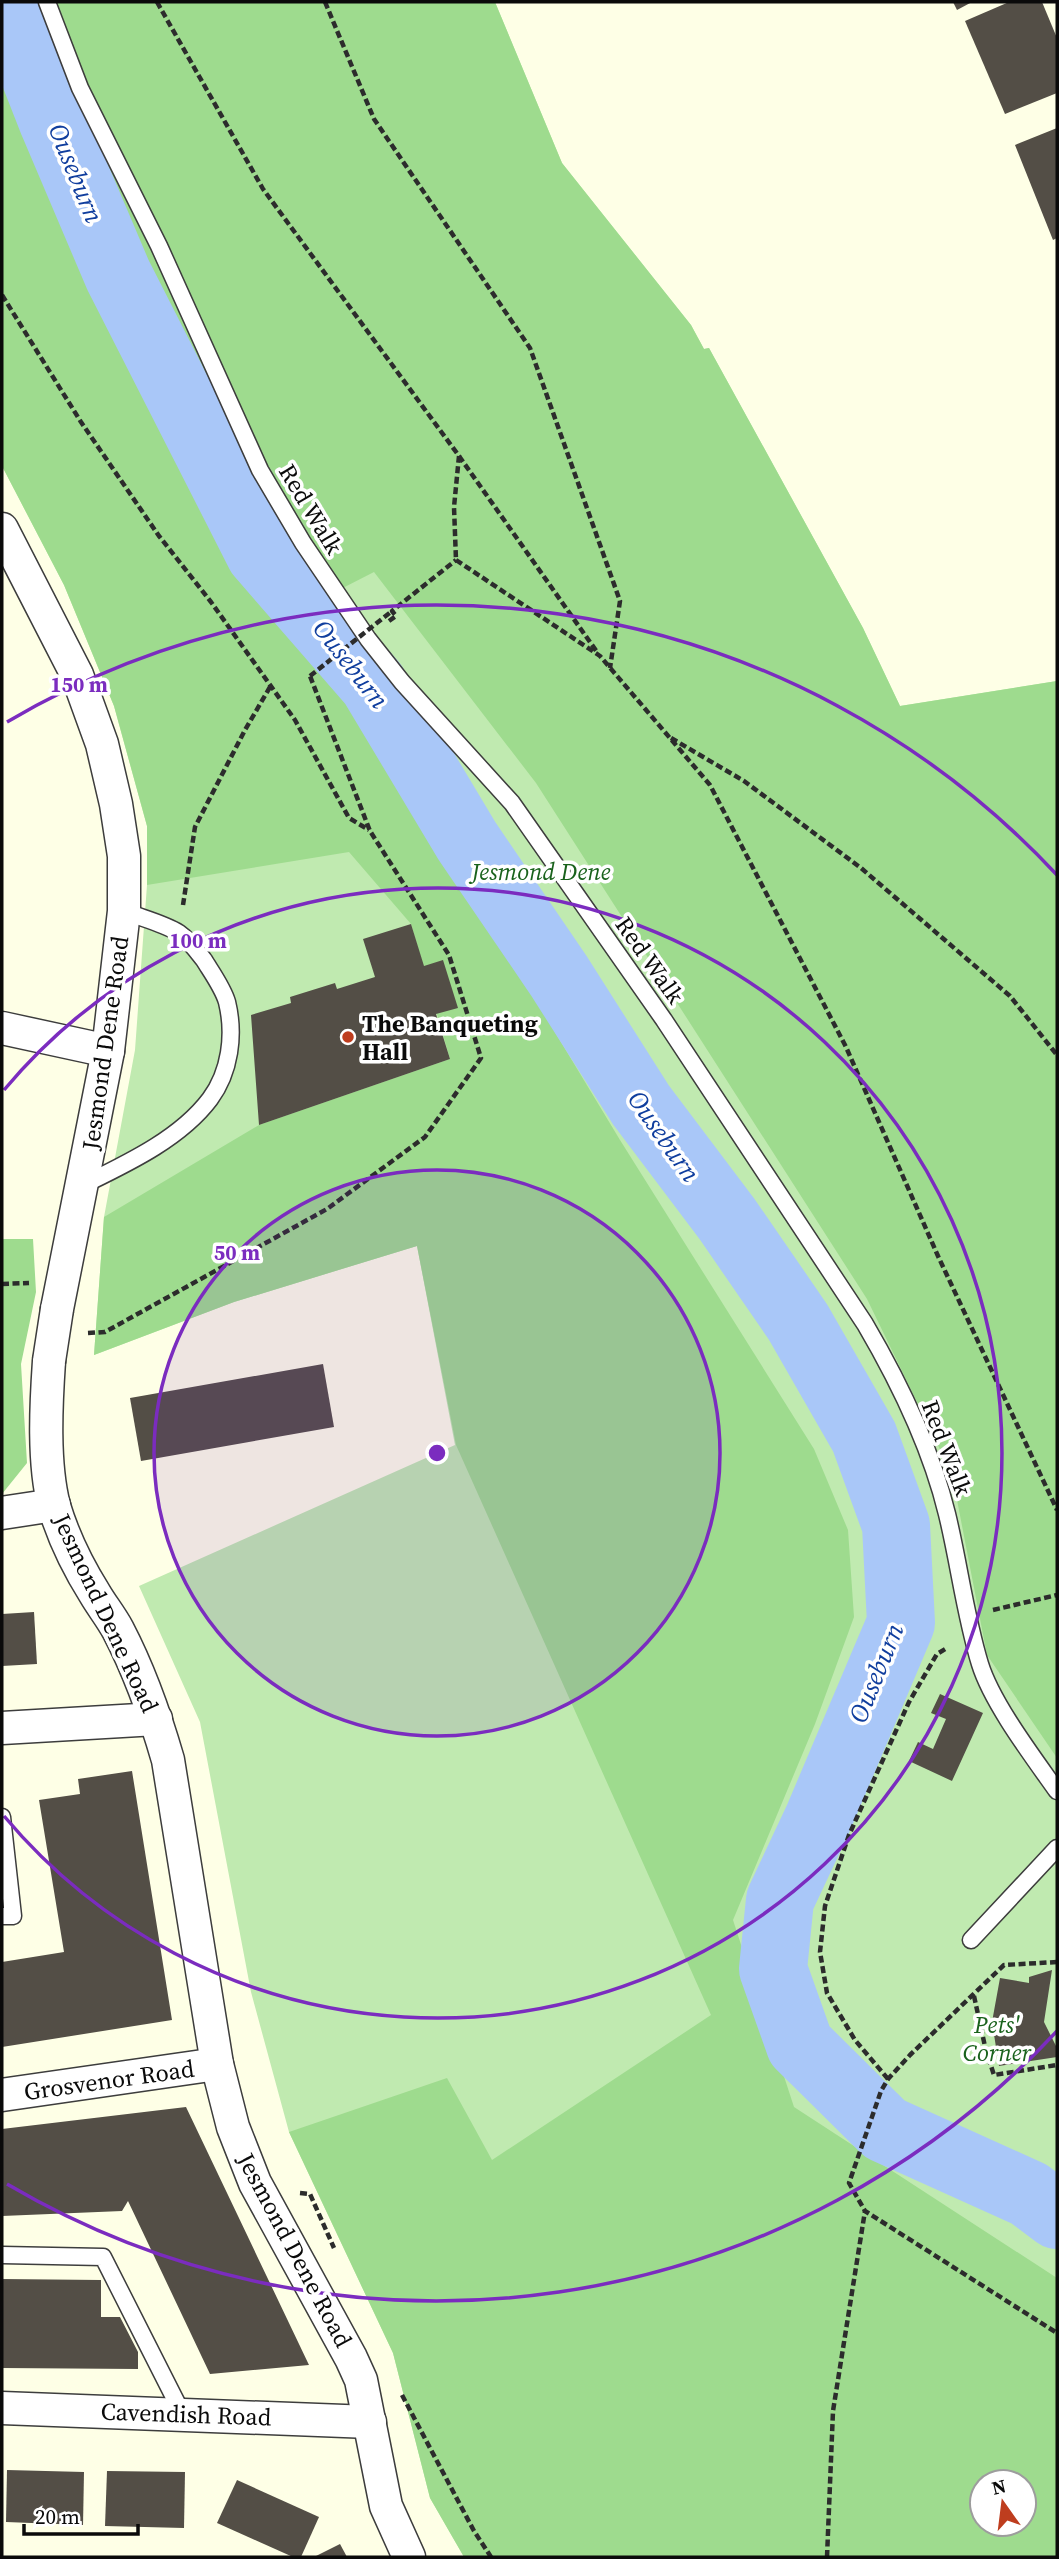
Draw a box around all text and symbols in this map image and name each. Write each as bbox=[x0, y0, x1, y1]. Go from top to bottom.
water label: Ouseburn bbox=[40, 118, 112, 228]
street label: Red Walk bbox=[271, 458, 351, 561]
water label: Ouseburn bbox=[305, 612, 397, 716]
text: 150 m bbox=[50, 670, 108, 699]
park label: Jesmond Dene bbox=[468, 855, 611, 888]
street label: Red Walk bbox=[608, 910, 693, 1011]
text: 100 m bbox=[169, 926, 227, 955]
street label: Jesmond Dene Road bbox=[74, 934, 136, 1153]
place label: The Banqueting Hall bbox=[362, 1007, 538, 1068]
marker: The Banqueting Hall bbox=[340, 1029, 356, 1045]
water label: Ouseburn bbox=[619, 1083, 709, 1189]
text: 50 m bbox=[214, 1238, 260, 1267]
street label: Red Walk bbox=[914, 1395, 981, 1501]
centre of rings bbox=[425, 1441, 449, 1465]
street label: Jesmond Dene Road bbox=[45, 1507, 167, 1718]
water label: Ouseburn bbox=[840, 1618, 912, 1728]
park label: Pets' Corner bbox=[963, 2008, 1033, 2069]
street label: Grosvenor Road bbox=[22, 2052, 197, 2108]
street label: Jesmond Dene Road bbox=[229, 2146, 360, 2353]
street label: Cavendish Road bbox=[100, 2395, 272, 2433]
north arrow bbox=[968, 2468, 1038, 2538]
text: N bbox=[989, 2472, 1009, 2501]
scale bar bbox=[24, 2492, 138, 2536]
text: 20 m bbox=[35, 2502, 80, 2531]

